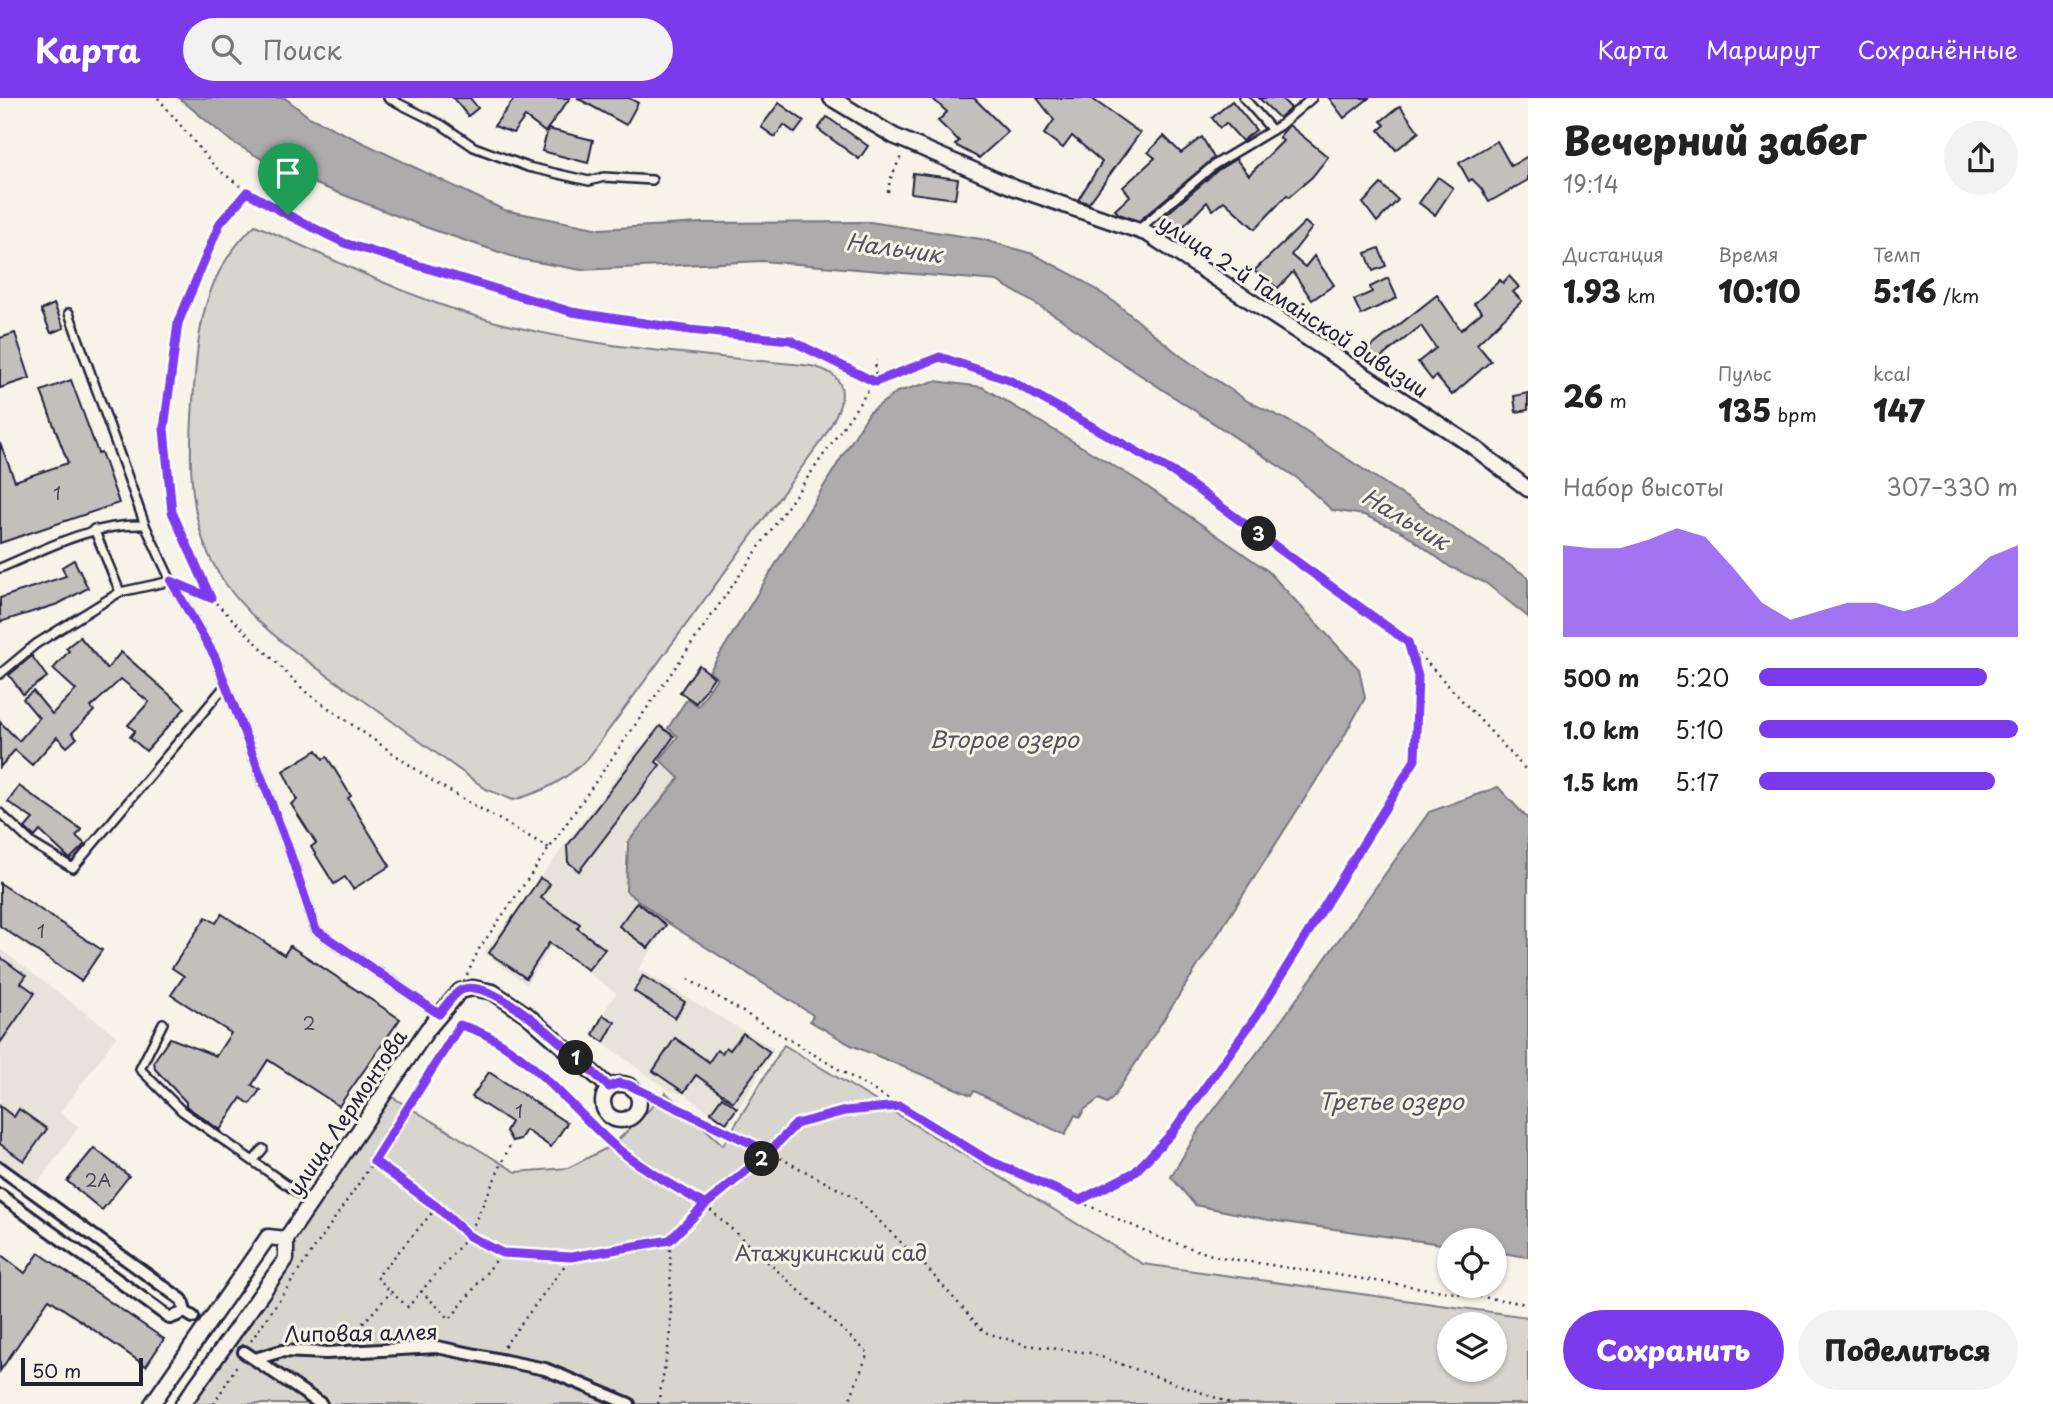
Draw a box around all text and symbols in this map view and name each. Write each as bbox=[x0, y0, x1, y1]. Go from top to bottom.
search box bbox=[183, 18, 673, 81]
text: Карта bbox=[35, 24, 141, 74]
icon: search bbox=[207, 30, 245, 68]
text: Поиск bbox=[263, 30, 342, 69]
text: Карта bbox=[1597, 31, 1668, 67]
text: Маршрут bbox=[1706, 31, 1820, 67]
text: Сохранённые bbox=[1858, 31, 2018, 67]
text: Вечерний забег bbox=[1563, 111, 1866, 168]
button: share bbox=[1944, 121, 2018, 195]
pin bbox=[258, 143, 318, 215]
icon: arrive bbox=[269, 154, 307, 192]
text: 19:14 bbox=[1563, 166, 1619, 201]
street label: улица 2-й Таманской дивизии bbox=[1153, 205, 1435, 405]
water label: Нальчик bbox=[844, 223, 947, 271]
text: Дистанция bbox=[1563, 240, 1664, 268]
text: Время bbox=[1718, 240, 1779, 268]
text: Темп bbox=[1873, 240, 1921, 268]
text: 1.93 bbox=[1563, 268, 1621, 313]
text: 10:10 bbox=[1718, 268, 1801, 313]
text: 5:16 bbox=[1873, 268, 1937, 313]
text: km bbox=[1621, 281, 1656, 309]
text: /km bbox=[1937, 281, 1979, 309]
text: Пульс bbox=[1718, 359, 1772, 387]
text: kcal bbox=[1873, 359, 1911, 387]
text: 26 bbox=[1563, 373, 1603, 418]
text: m bbox=[1603, 386, 1627, 414]
text: 135 bbox=[1718, 387, 1771, 432]
text: 147 bbox=[1873, 387, 1925, 432]
text: bpm bbox=[1771, 400, 1817, 428]
text: Набор высоты bbox=[1563, 469, 1724, 504]
text: 307–330 m bbox=[1887, 469, 2018, 504]
water label: Нальчик bbox=[1356, 478, 1458, 559]
house number: 1 bbox=[53, 479, 61, 506]
pin: 3 bbox=[1242, 516, 1276, 551]
text: 3 bbox=[1252, 519, 1265, 547]
text: 500 m bbox=[1563, 660, 1640, 695]
text: 5:20 bbox=[1675, 660, 1729, 695]
text: 1.0 km bbox=[1563, 712, 1640, 747]
text: 5:10 bbox=[1675, 712, 1723, 747]
water label: Второе озеро bbox=[929, 721, 1080, 756]
text: 1.5 km bbox=[1563, 764, 1639, 799]
text: 5:17 bbox=[1675, 764, 1719, 799]
house number: 1 bbox=[37, 917, 45, 944]
house number: 2 bbox=[303, 1009, 315, 1036]
street label: улица Лермонтова bbox=[278, 1022, 414, 1202]
pin: 1 bbox=[558, 1040, 594, 1076]
text: 1 bbox=[571, 1043, 580, 1071]
water label: Третье озеро bbox=[1318, 1083, 1465, 1118]
house number: 1 bbox=[515, 1097, 523, 1124]
pin: 2 bbox=[744, 1142, 780, 1176]
text: 2 bbox=[755, 1144, 768, 1172]
house number: 2А bbox=[85, 1166, 111, 1193]
map controls bbox=[1437, 1228, 1507, 1382]
button: locate bbox=[1437, 1228, 1507, 1298]
park label: Атажукинский сад bbox=[735, 1236, 927, 1268]
button: Сохранить bbox=[1563, 1310, 1784, 1390]
button: Поделиться bbox=[1798, 1310, 2018, 1390]
button: layers bbox=[1437, 1312, 1507, 1382]
street label: Липовая аллея bbox=[284, 1315, 438, 1349]
scale bar bbox=[21, 1355, 144, 1387]
text: 50 m bbox=[32, 1356, 81, 1384]

